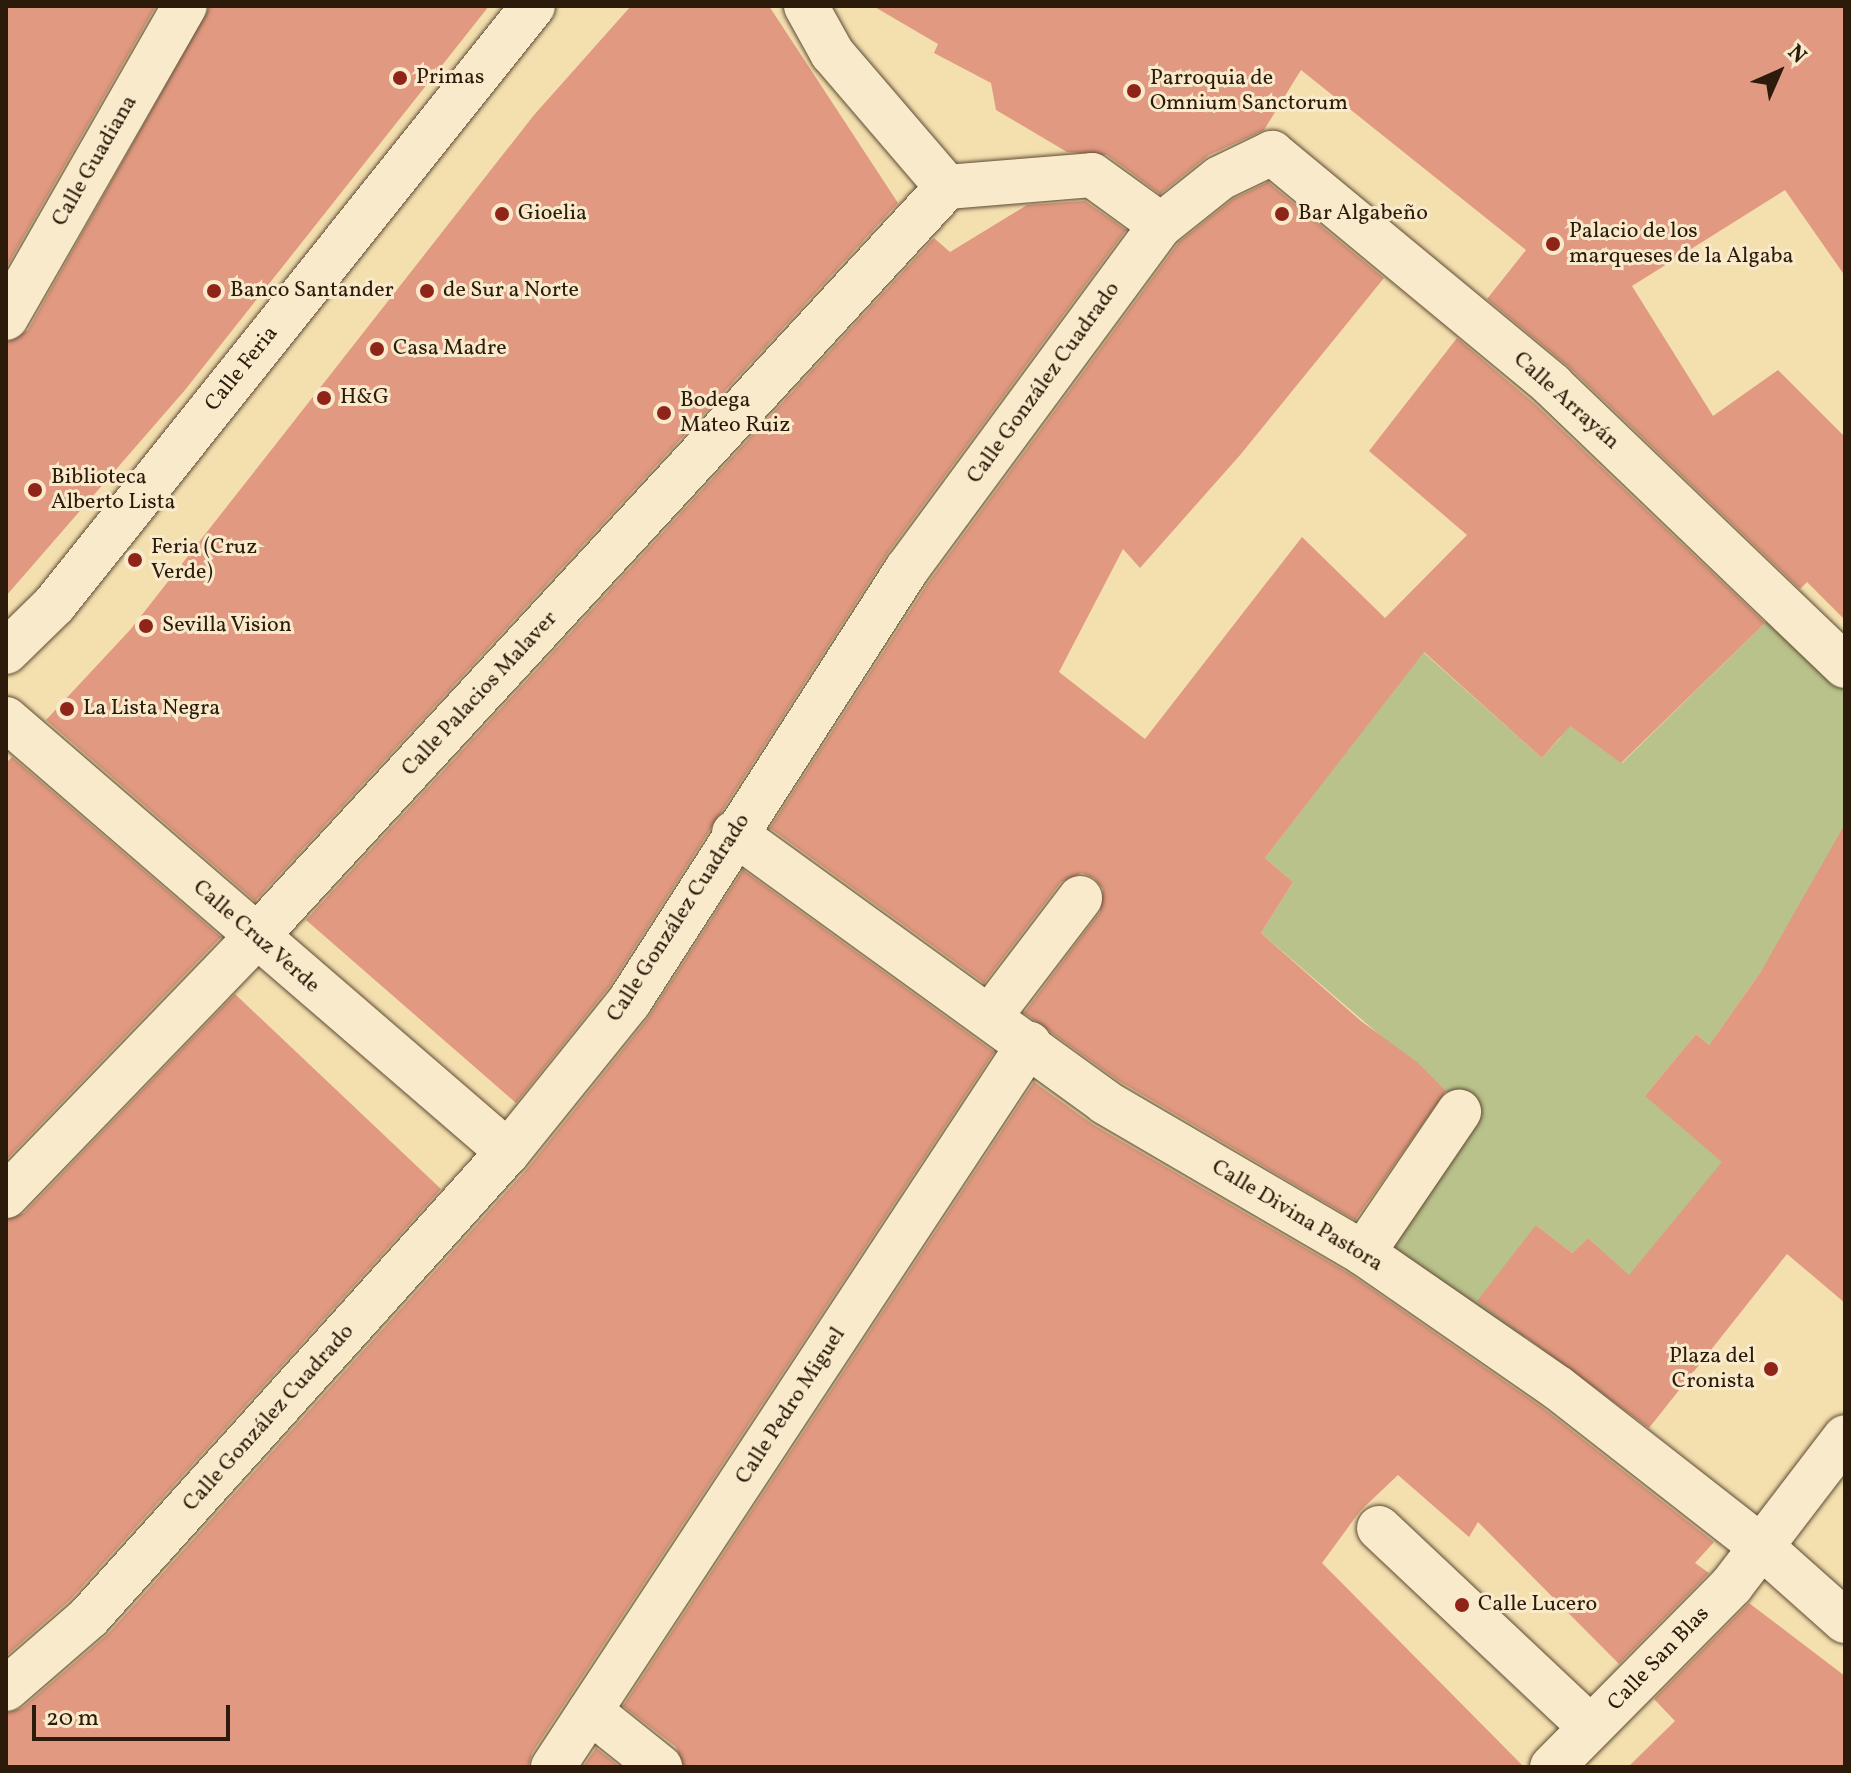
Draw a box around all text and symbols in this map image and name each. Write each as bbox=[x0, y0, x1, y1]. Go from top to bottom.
north arrow bbox=[1739, 32, 1819, 112]
text: N bbox=[1780, 38, 1813, 71]
place label: Primas bbox=[416, 65, 484, 91]
place label: Parroquia de Omnium Sanctorum bbox=[1150, 65, 1348, 116]
marker: Primas bbox=[391, 69, 409, 87]
marker: Parroquia de Omnium Sanctorum bbox=[1125, 82, 1143, 100]
street label: Calle Guadiana bbox=[47, 91, 143, 231]
place label: Gioelia bbox=[518, 201, 587, 227]
place label: Bar Algabeño bbox=[1298, 201, 1428, 227]
marker: Gioelia bbox=[493, 205, 511, 223]
marker: Bar Algabeño bbox=[1273, 205, 1291, 223]
place label: Palacio de los marqueses de la Algaba bbox=[1569, 218, 1794, 270]
marker: Palacio de los marqueses de la Algaba bbox=[1544, 235, 1562, 253]
street label: Calle González Cuadrado bbox=[962, 277, 1126, 489]
place label: Banco Santander bbox=[230, 278, 394, 304]
place label: de Sur a Norte bbox=[443, 278, 579, 304]
marker: Banco Santander bbox=[205, 282, 223, 300]
marker: de Sur a Norte bbox=[418, 282, 436, 300]
street label: Calle Feria bbox=[200, 321, 284, 417]
place label: Casa Madre bbox=[393, 336, 507, 362]
marker: Casa Madre bbox=[368, 340, 386, 358]
street label: Calle Arrayán bbox=[1508, 347, 1624, 455]
place label: H&G bbox=[340, 385, 389, 411]
place label: Bodega Mateo Ruiz bbox=[680, 387, 790, 438]
marker: H&G bbox=[315, 389, 333, 407]
marker: Bodega Mateo Ruiz bbox=[655, 404, 673, 422]
place label: Biblioteca Alberto Lista bbox=[51, 464, 175, 516]
marker: Biblioteca Alberto Lista bbox=[26, 481, 44, 499]
place label: Feria (Cruz Verde) bbox=[151, 534, 257, 586]
marker: Feria (Cruz Verde) bbox=[126, 551, 144, 569]
street label: Calle Palacios Malaver bbox=[397, 606, 563, 782]
place label: Sevilla Vision bbox=[162, 613, 293, 639]
marker: Sevilla Vision bbox=[137, 617, 155, 635]
place label: La Lista Negra bbox=[83, 696, 220, 722]
marker: La Lista Negra bbox=[58, 700, 76, 718]
street label: Calle González Cuadrado bbox=[602, 809, 756, 1027]
street label: Calle Cruz Verde bbox=[187, 874, 325, 1000]
street label: Calle Divina Pastora bbox=[1207, 1154, 1387, 1278]
street label: Calle González Cuadrado bbox=[178, 1319, 360, 1517]
street label: Calle Pedro Miguel bbox=[730, 1323, 852, 1489]
place label: Plaza del Cronista bbox=[1669, 1343, 1755, 1394]
marker: Plaza del Cronista bbox=[1762, 1360, 1780, 1378]
place label: Calle Lucero bbox=[1478, 1592, 1597, 1618]
marker: Calle Lucero bbox=[1453, 1596, 1471, 1614]
street label: Calle San Blas bbox=[1603, 1601, 1715, 1717]
scale bar bbox=[36, 1689, 234, 1739]
text: 20 m bbox=[46, 1702, 99, 1736]

